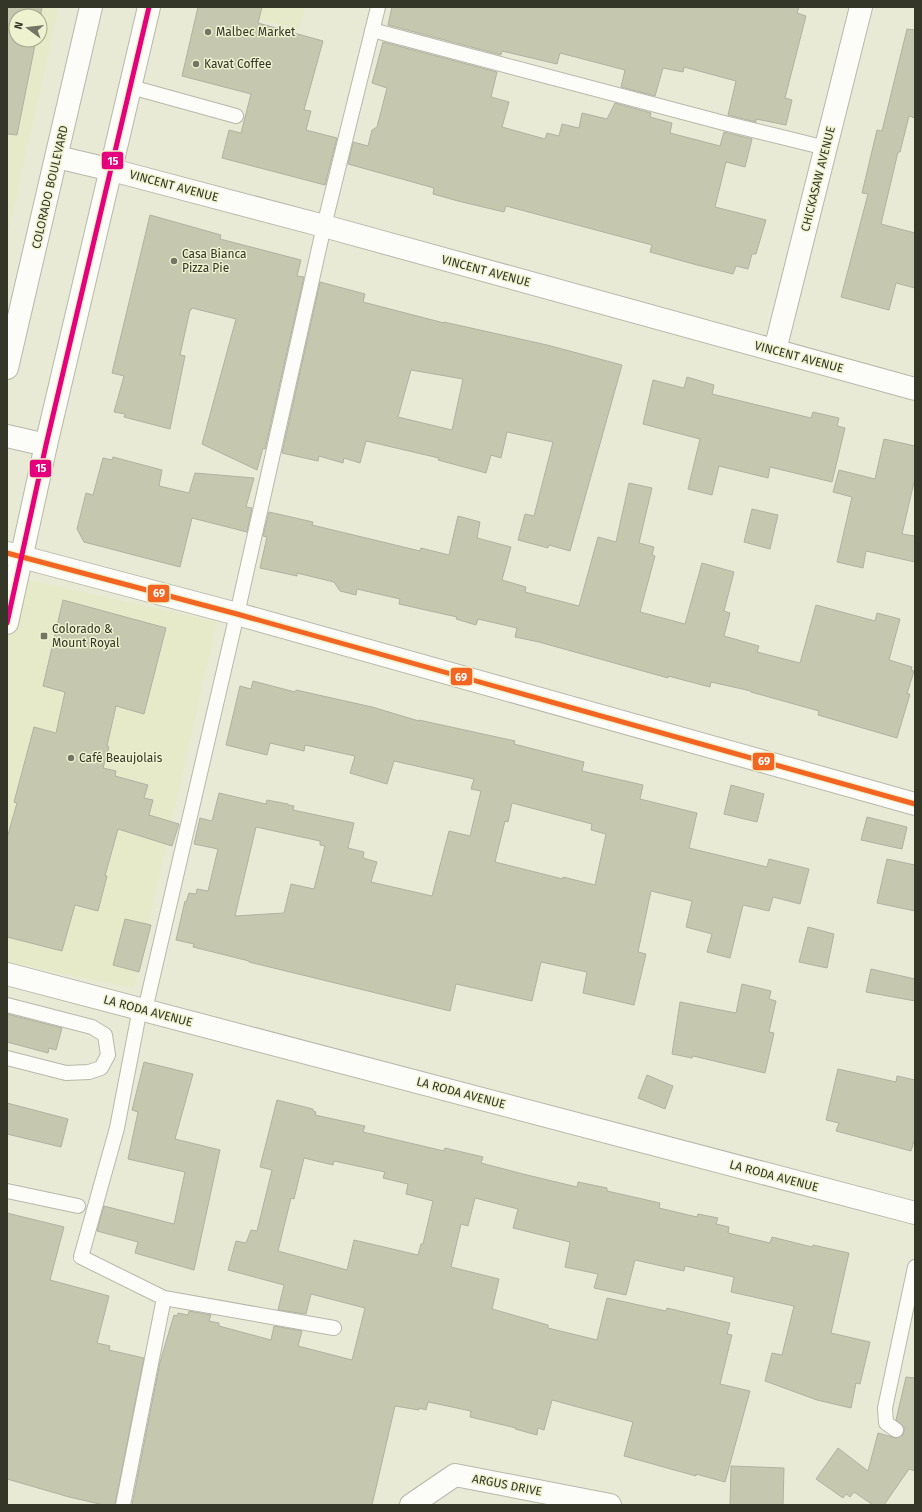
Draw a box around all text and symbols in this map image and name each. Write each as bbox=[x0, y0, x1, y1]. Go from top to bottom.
north arrow bbox=[8, 8, 48, 48]
text: N bbox=[12, 20, 26, 31]
place label: Malbec Market bbox=[216, 25, 296, 39]
marker: Malbec Market bbox=[203, 27, 213, 37]
place label: Kavat Coffee bbox=[204, 57, 272, 71]
marker: Kavat Coffee bbox=[191, 59, 201, 69]
street label: COLORADO BOULEVARD bbox=[29, 124, 71, 250]
street label: CHICKASAW AVENUE bbox=[798, 125, 838, 233]
line badge: 15 bbox=[101, 151, 124, 170]
text: 15 bbox=[108, 155, 119, 168]
street label: VINCENT AVENUE bbox=[128, 167, 220, 205]
place label: Casa Bianca Pizza Pie bbox=[182, 247, 247, 275]
street label: VINCENT AVENUE bbox=[440, 252, 532, 290]
marker: Casa Bianca Pizza Pie bbox=[169, 256, 179, 266]
street label: VINCENT AVENUE bbox=[753, 338, 845, 376]
line badge: 15 bbox=[29, 459, 52, 478]
text: 15 bbox=[36, 462, 47, 475]
line badge: 69 bbox=[147, 584, 170, 603]
text: 69 bbox=[153, 587, 165, 600]
place label: Colorado & Mount Royal bbox=[52, 622, 120, 650]
marker: Colorado & Mount Royal bbox=[39, 631, 49, 641]
line badge: 69 bbox=[450, 667, 473, 686]
text: 69 bbox=[455, 671, 467, 684]
place label: Café Beaujolais bbox=[79, 751, 163, 765]
line badge: 69 bbox=[752, 752, 775, 771]
marker: Café Beaujolais bbox=[66, 753, 76, 763]
text: 69 bbox=[758, 755, 770, 768]
street label: LA RODA AVENUE bbox=[102, 992, 194, 1030]
street label: LA RODA AVENUE bbox=[415, 1074, 507, 1112]
street label: LA RODA AVENUE bbox=[728, 1157, 820, 1195]
street label: ARGUS DRIVE bbox=[471, 1471, 543, 1499]

